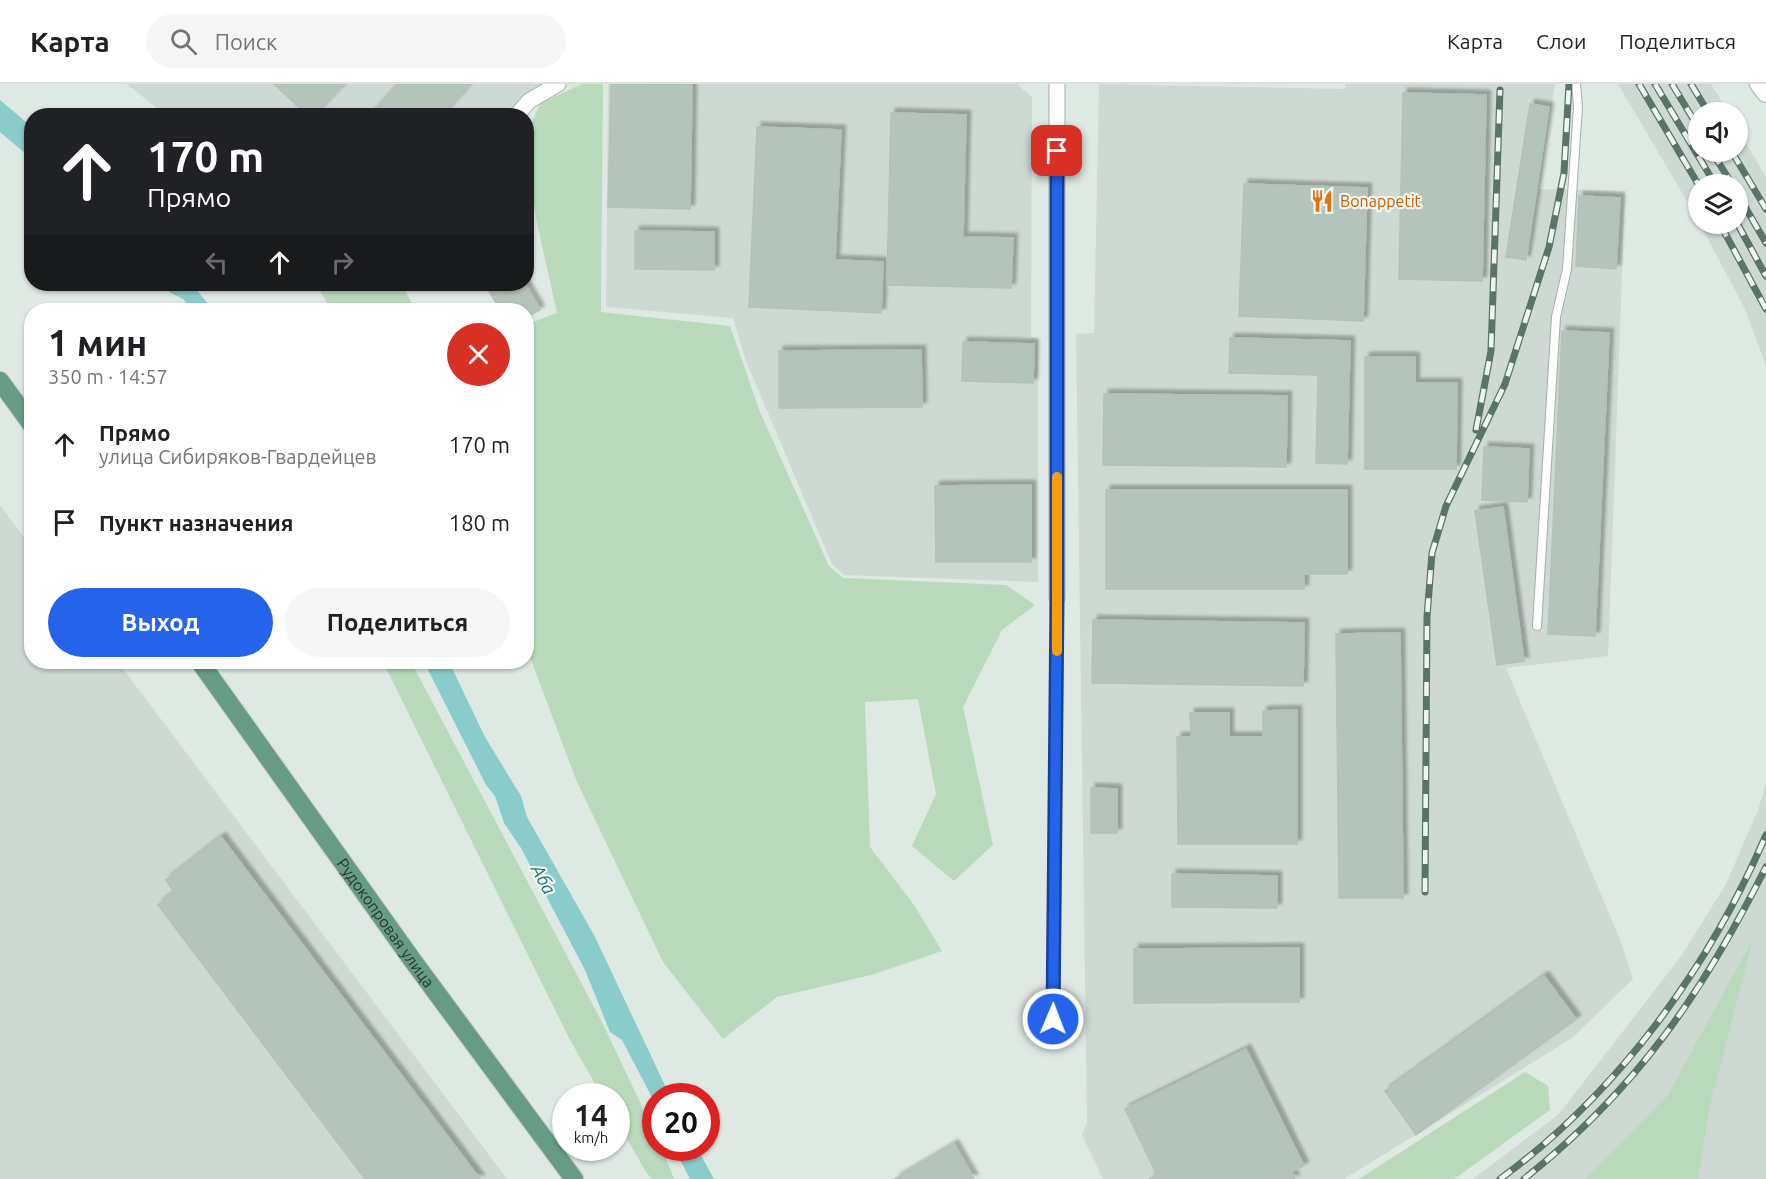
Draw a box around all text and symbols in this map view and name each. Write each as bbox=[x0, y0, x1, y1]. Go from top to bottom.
search box bbox=[146, 14, 566, 68]
icon: search bbox=[167, 25, 200, 58]
text: Карта bbox=[30, 26, 110, 57]
text: Поиск bbox=[215, 29, 277, 54]
text: Карта bbox=[1447, 29, 1503, 53]
text: Слои bbox=[1536, 29, 1586, 53]
text: Поделиться bbox=[1619, 29, 1736, 53]
map controls bbox=[1688, 102, 1748, 234]
button: sound bbox=[1688, 102, 1748, 162]
pin bbox=[1031, 125, 1082, 176]
icon: ahead bbox=[48, 132, 126, 210]
text: 170 m bbox=[147, 133, 264, 180]
icon: arrive bbox=[1040, 134, 1073, 167]
button: layers bbox=[1688, 174, 1748, 234]
text: Прямо bbox=[147, 182, 231, 212]
restaurant icon: Bonappetit bbox=[1309, 188, 1335, 214]
place label: Bonappetit bbox=[1340, 192, 1422, 210]
icon: left bbox=[200, 246, 233, 279]
icon: ahead bbox=[263, 246, 296, 279]
icon: right bbox=[326, 246, 359, 279]
text: 1 мин bbox=[48, 322, 147, 363]
button: close bbox=[447, 323, 510, 386]
text: 350 m · 14:57 bbox=[48, 365, 168, 388]
text: Прямо bbox=[99, 420, 170, 445]
icon: ahead bbox=[48, 428, 81, 461]
text: 170 m bbox=[449, 432, 510, 457]
text: улица Сибиряков-Гвардейцев bbox=[99, 445, 377, 468]
icon: arrive bbox=[48, 506, 81, 539]
text: Пункт назначения bbox=[99, 510, 293, 535]
text: 180 m bbox=[449, 510, 510, 535]
button: Выход bbox=[48, 588, 273, 657]
button: Поделиться bbox=[285, 588, 510, 657]
street label: Рудокопровая улица bbox=[334, 855, 438, 991]
water label: Аба bbox=[527, 860, 560, 898]
position arrow bbox=[1021, 987, 1085, 1051]
speed limit sign: 20 bbox=[642, 1083, 720, 1161]
text: 14 bbox=[574, 1098, 608, 1132]
text: km/h bbox=[574, 1129, 608, 1146]

